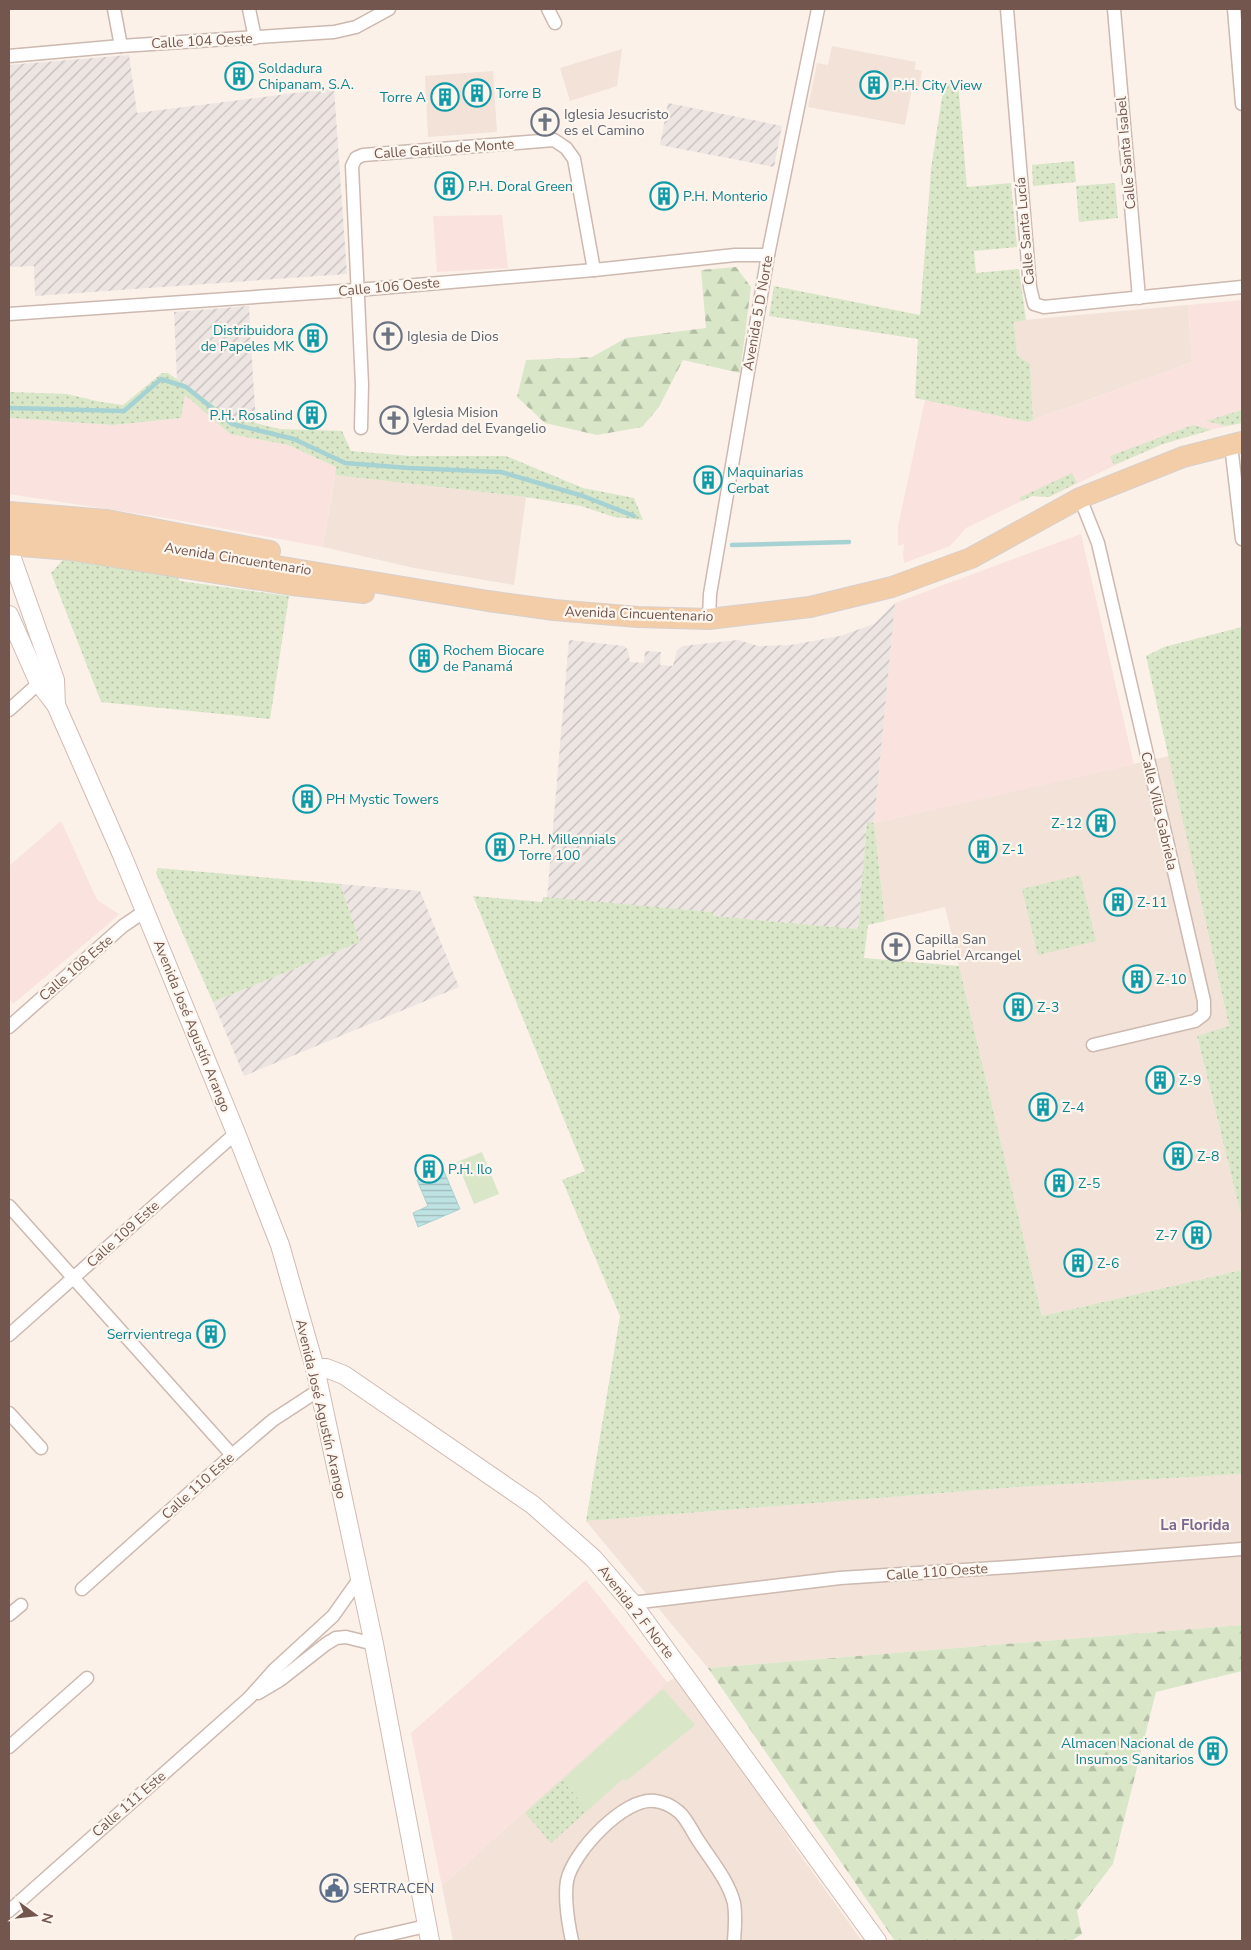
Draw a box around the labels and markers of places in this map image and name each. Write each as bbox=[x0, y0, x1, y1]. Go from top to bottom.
place label: Soldadura Chipanam, S.A. bbox=[258, 59, 354, 94]
building icon: Soldadura Chipanam, S.A. bbox=[224, 61, 254, 91]
building icon: P.H. City View bbox=[859, 70, 889, 100]
place label: P.H. City View bbox=[893, 76, 982, 95]
building icon: Torre B bbox=[462, 78, 492, 108]
building icon: Torre A bbox=[430, 82, 460, 112]
place label: Torre B bbox=[496, 84, 542, 103]
place label: Torre A bbox=[380, 88, 426, 107]
place label: Iglesia Jesucristo es el Camino bbox=[564, 105, 669, 140]
church icon: Iglesia Jesucristo es el Camino bbox=[530, 107, 560, 137]
building icon: P.H. Doral Green bbox=[434, 171, 464, 201]
place label: P.H. Doral Green bbox=[468, 177, 573, 196]
building icon: P.H. Monterio bbox=[649, 181, 679, 211]
place label: P.H. Monterio bbox=[683, 187, 768, 206]
place label: Distribuidora de Papeles MK bbox=[201, 321, 294, 356]
church icon: Iglesia de Dios bbox=[373, 321, 403, 351]
building icon: Distribuidora de Papeles MK bbox=[298, 323, 328, 353]
place label: Iglesia de Dios bbox=[407, 327, 499, 346]
building icon: P.H. Rosalind bbox=[297, 400, 327, 430]
place label: Iglesia Mision Verdad del Evangelio bbox=[412, 403, 546, 438]
church icon: Iglesia Mision Verdad del Evangelio bbox=[379, 405, 409, 435]
place label: P.H. Rosalind bbox=[210, 406, 293, 425]
place label: Maquinarias Cerbat bbox=[727, 463, 804, 498]
building icon: Maquinarias Cerbat bbox=[693, 465, 723, 495]
place label: Rochem Biocare de Panamá bbox=[443, 641, 544, 676]
building icon: Rochem Biocare de Panamá bbox=[409, 643, 439, 673]
building icon: PH Mystic Towers bbox=[292, 784, 322, 814]
place label: PH Mystic Towers bbox=[326, 790, 439, 809]
building icon: Z-12 bbox=[1086, 808, 1116, 838]
place label: Z-12 bbox=[1051, 814, 1082, 833]
place label: P.H. Millennials Torre 100 bbox=[519, 830, 616, 865]
building icon: P.H. Millennials Torre 100 bbox=[485, 832, 515, 862]
building icon: Z-1 bbox=[968, 834, 998, 864]
place label: Z-1 bbox=[1002, 840, 1024, 859]
building icon: Z-11 bbox=[1103, 887, 1133, 917]
place label: Z-11 bbox=[1137, 893, 1168, 912]
place label: Capilla San Gabriel Arcangel bbox=[915, 930, 1022, 965]
church icon: Capilla San Gabriel Arcangel bbox=[881, 932, 911, 962]
building icon: Z-10 bbox=[1122, 964, 1152, 994]
place label: Z-10 bbox=[1156, 970, 1187, 989]
building icon: Z-3 bbox=[1003, 992, 1033, 1022]
place label: Z-3 bbox=[1037, 998, 1059, 1017]
building icon: Z-9 bbox=[1145, 1065, 1175, 1095]
place label: Z-9 bbox=[1179, 1071, 1201, 1090]
building icon: Z-4 bbox=[1028, 1092, 1058, 1122]
place label: Z-4 bbox=[1062, 1098, 1084, 1117]
building icon: Z-8 bbox=[1163, 1141, 1193, 1171]
place label: Z-8 bbox=[1197, 1147, 1219, 1166]
building icon: P.H. Ilo bbox=[414, 1154, 444, 1184]
place label: P.H. Ilo bbox=[448, 1160, 492, 1179]
building icon: Z-5 bbox=[1044, 1168, 1074, 1198]
place label: Z-5 bbox=[1078, 1174, 1100, 1193]
building icon: Z-7 bbox=[1182, 1220, 1212, 1250]
place label: Z-7 bbox=[1156, 1226, 1178, 1245]
building icon: Z-6 bbox=[1063, 1248, 1093, 1278]
place label: Z-6 bbox=[1097, 1254, 1119, 1273]
building icon: Serrvientrega bbox=[196, 1319, 226, 1349]
place label: Serrvientrega bbox=[107, 1325, 192, 1344]
place label: Almacen Nacional de Insumos Sanitarios bbox=[1061, 1734, 1194, 1769]
building icon: Almacen Nacional de Insumos Sanitarios bbox=[1198, 1736, 1228, 1766]
public building icon: SERTRACEN bbox=[319, 1873, 349, 1903]
place label: SERTRACEN bbox=[353, 1879, 434, 1898]

